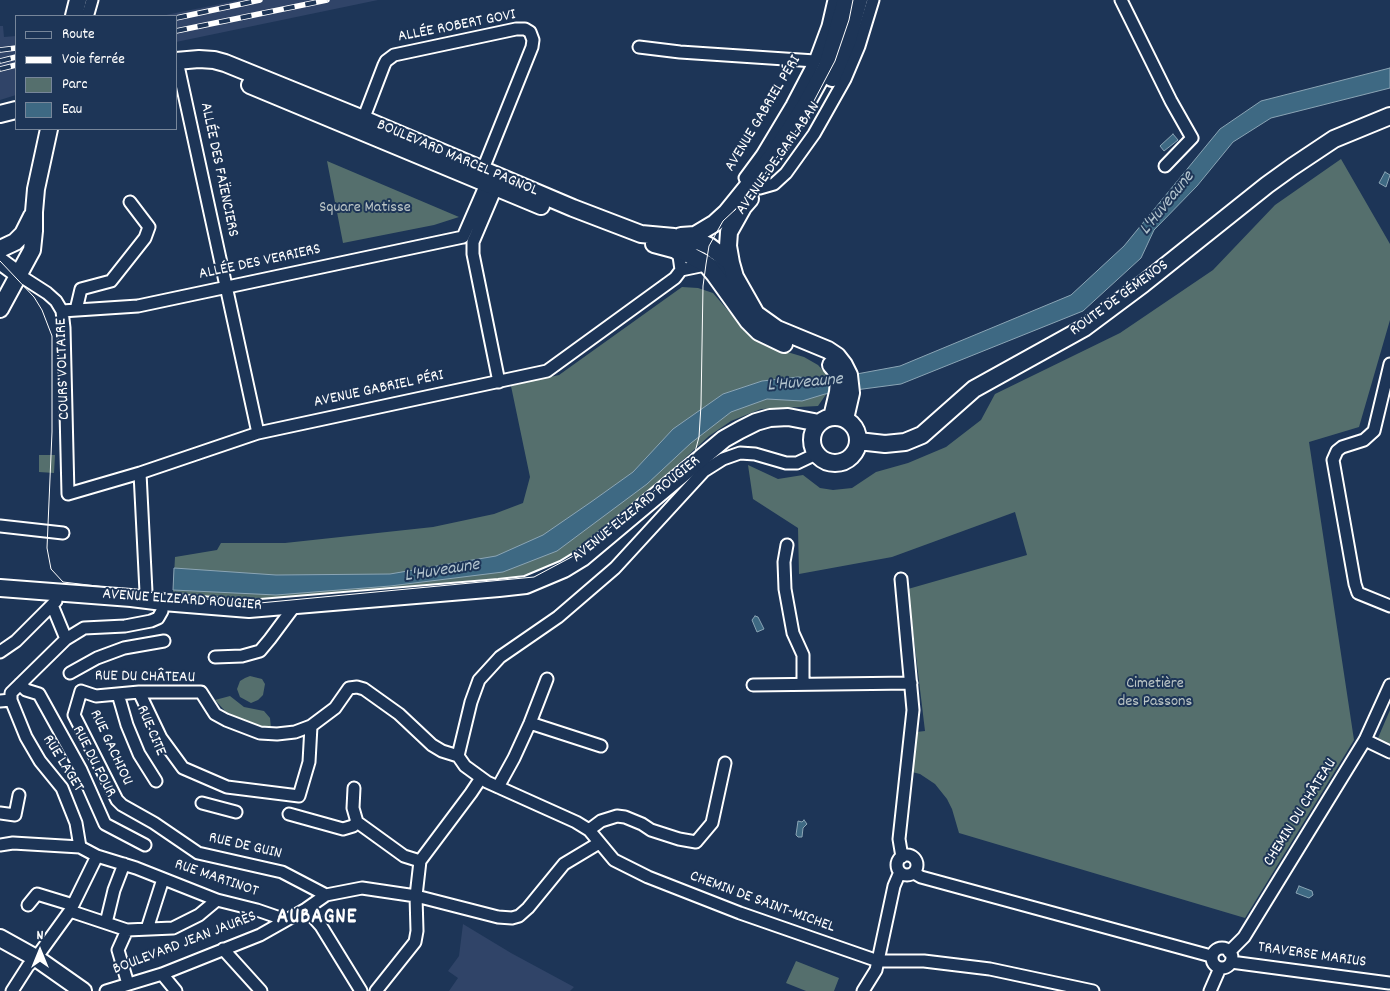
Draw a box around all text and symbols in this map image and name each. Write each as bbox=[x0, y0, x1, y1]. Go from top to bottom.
street label: ALLÉE ROBERT GOVI bbox=[396, 6, 518, 48]
legend bbox=[15, 15, 178, 130]
text: Route bbox=[62, 24, 95, 46]
text: Voie ferrée bbox=[62, 49, 125, 71]
street label: AVENUE GABRIEL PÉRI bbox=[722, 52, 806, 176]
text: Parc bbox=[62, 74, 87, 96]
text: Eau bbox=[62, 99, 82, 121]
street label: AVENUE DE GARLABAN bbox=[733, 99, 825, 219]
street label: ALLÉE DES FAÏENCIERS bbox=[194, 101, 242, 239]
street label: BOULEVARD MARCEL PAGNOL bbox=[373, 116, 541, 202]
water label: L'Huveaune bbox=[1136, 168, 1200, 240]
park label: Square Matisse bbox=[319, 199, 411, 219]
street label: ALLÉE DES VERRIERS bbox=[197, 241, 323, 285]
street label: ROUTE DE GÉMENOS bbox=[1067, 257, 1173, 341]
street label: COURS VOLTAIRE bbox=[53, 318, 75, 420]
street label: AVENUE GABRIEL PÉRI bbox=[312, 367, 446, 413]
water label: L'Huveaune bbox=[766, 370, 844, 398]
street label: AVENUE ELZEARD ROUGIER bbox=[569, 452, 705, 568]
water label: L'Huveaune bbox=[403, 555, 481, 589]
street label: AVENUE ELZEARD ROUGIER bbox=[102, 586, 262, 616]
street label: RUE DU CHÂTEAU bbox=[95, 668, 195, 688]
park label: Cimetière des Passons bbox=[1118, 675, 1192, 713]
street label: RUE CITE bbox=[131, 703, 169, 759]
street label: RUE GACHIOU bbox=[84, 707, 136, 789]
street label: RUE DU FOUR bbox=[67, 723, 119, 801]
street label: RUE LAGET bbox=[37, 732, 87, 796]
street label: CHEMIN DU CHÂTEAU bbox=[1260, 756, 1342, 870]
street label: RUE DE GUIN bbox=[207, 829, 283, 865]
street label: RUE MARTINOT bbox=[172, 856, 260, 902]
street label: CHEMIN DE SAINT-MICHEL bbox=[687, 868, 837, 938]
district label: AUBAGNE bbox=[276, 906, 358, 932]
street label: BOULEVARD JEAN JAURÈS bbox=[111, 908, 259, 980]
north arrow bbox=[15, 926, 65, 976]
text: N bbox=[37, 926, 43, 946]
street label: TRAVERSE MARIUS bbox=[1257, 939, 1367, 973]

